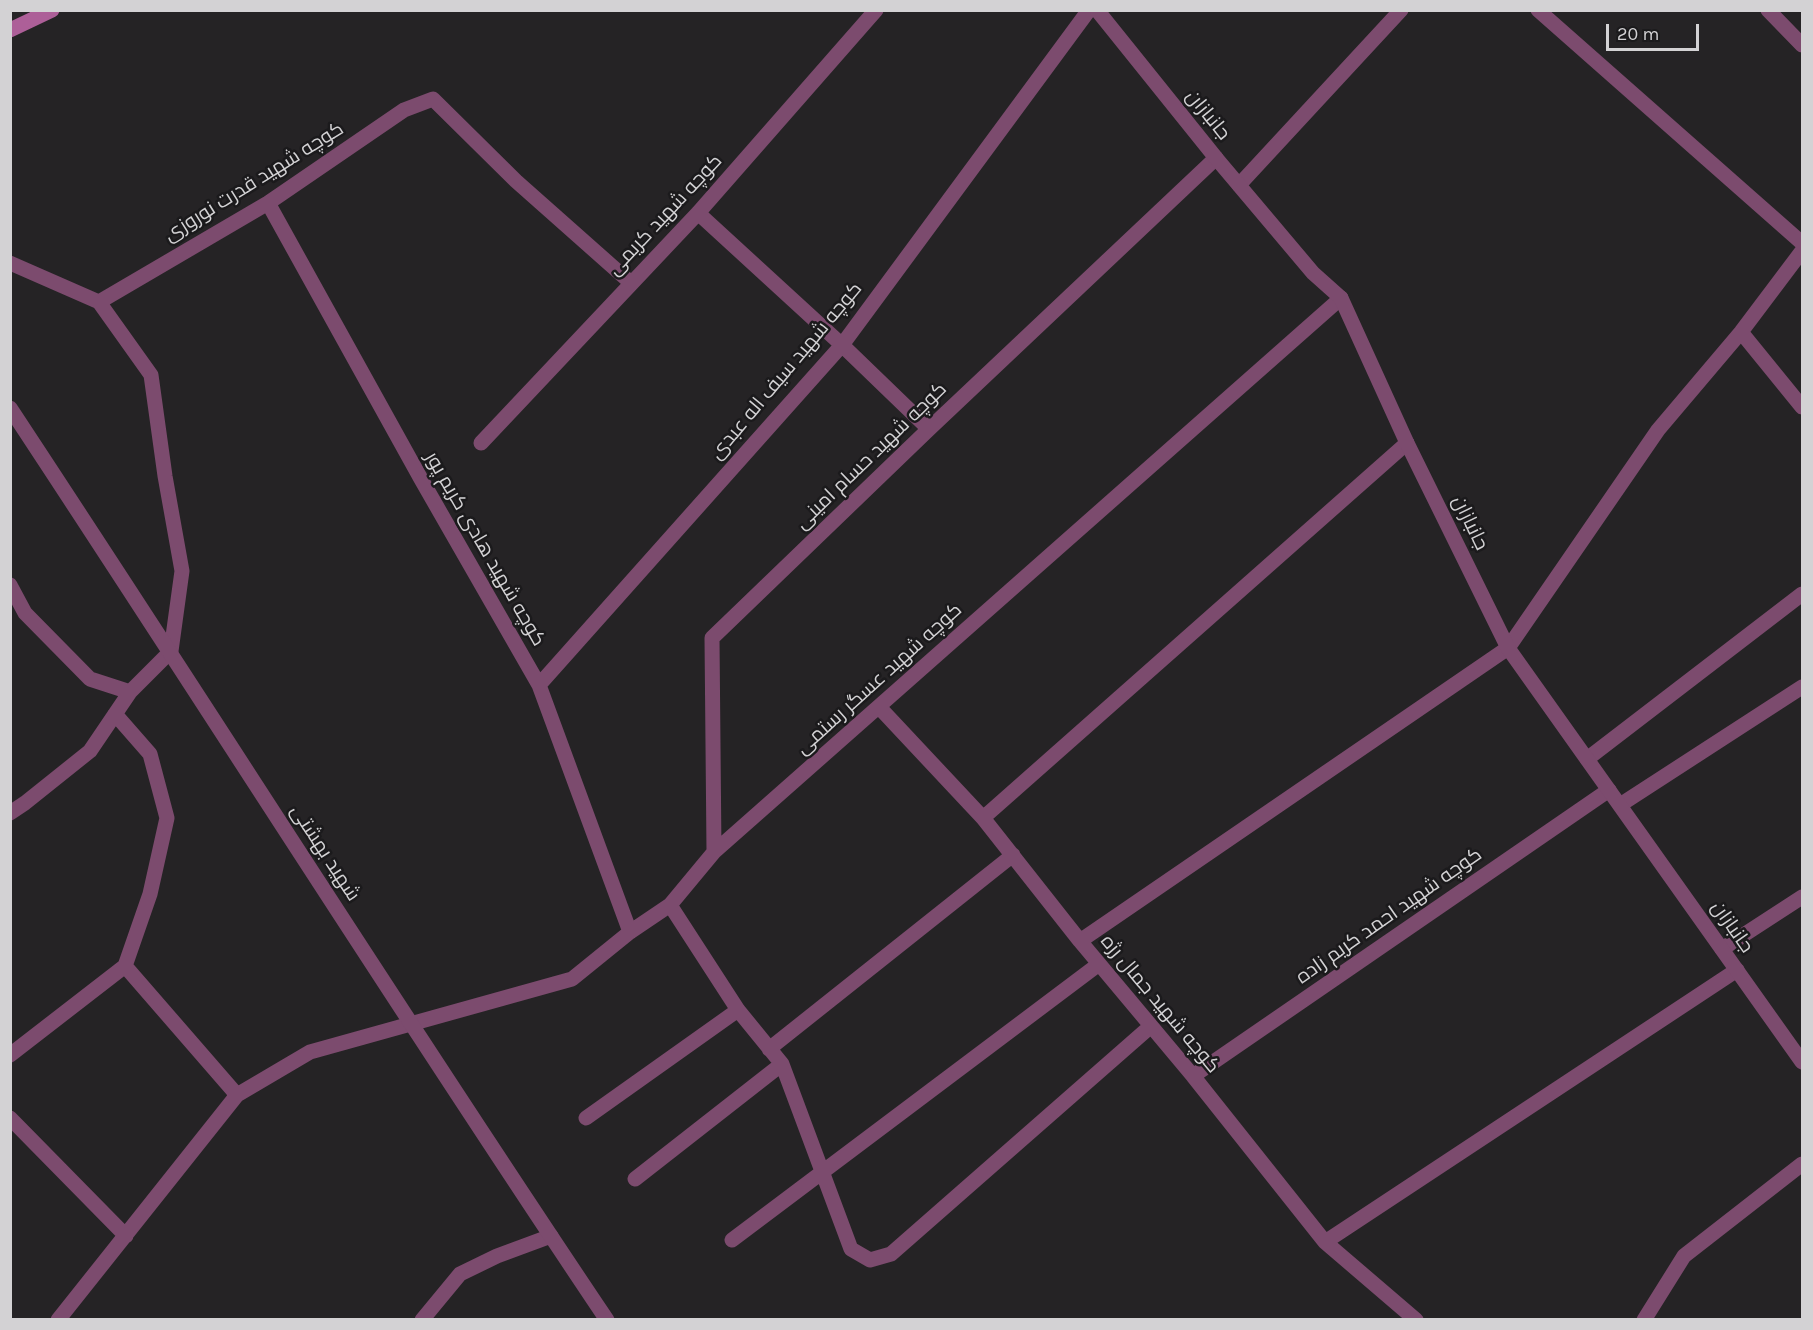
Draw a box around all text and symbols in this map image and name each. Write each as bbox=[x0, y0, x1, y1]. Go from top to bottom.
scale bar bbox=[1609, 12, 1702, 50]
text: 20 m bbox=[1617, 23, 1659, 45]
street label: جانبازان bbox=[1180, 85, 1236, 145]
street label: کوچه شهید قدرت نوروزی bbox=[160, 117, 348, 247]
street label: کوچه شهید کریمی bbox=[602, 149, 728, 281]
street label: کوچه شهید سیف اله عبدی bbox=[705, 277, 867, 465]
street label: کوچه شهید حسام امینی bbox=[790, 377, 952, 535]
street label: کوچه شهید هادی کریم پور bbox=[419, 447, 551, 651]
street label: جانبازان bbox=[1446, 492, 1494, 554]
street label: کوچه شهید عسگر رستمی bbox=[791, 598, 967, 760]
street label: شهید بهشتی bbox=[285, 800, 365, 906]
street label: کوچه شهید احمد کریم زاده bbox=[1291, 843, 1487, 989]
street label: جانبازان bbox=[1706, 896, 1758, 958]
street label: کوچه شهید جمال رژه bbox=[1095, 930, 1225, 1078]

